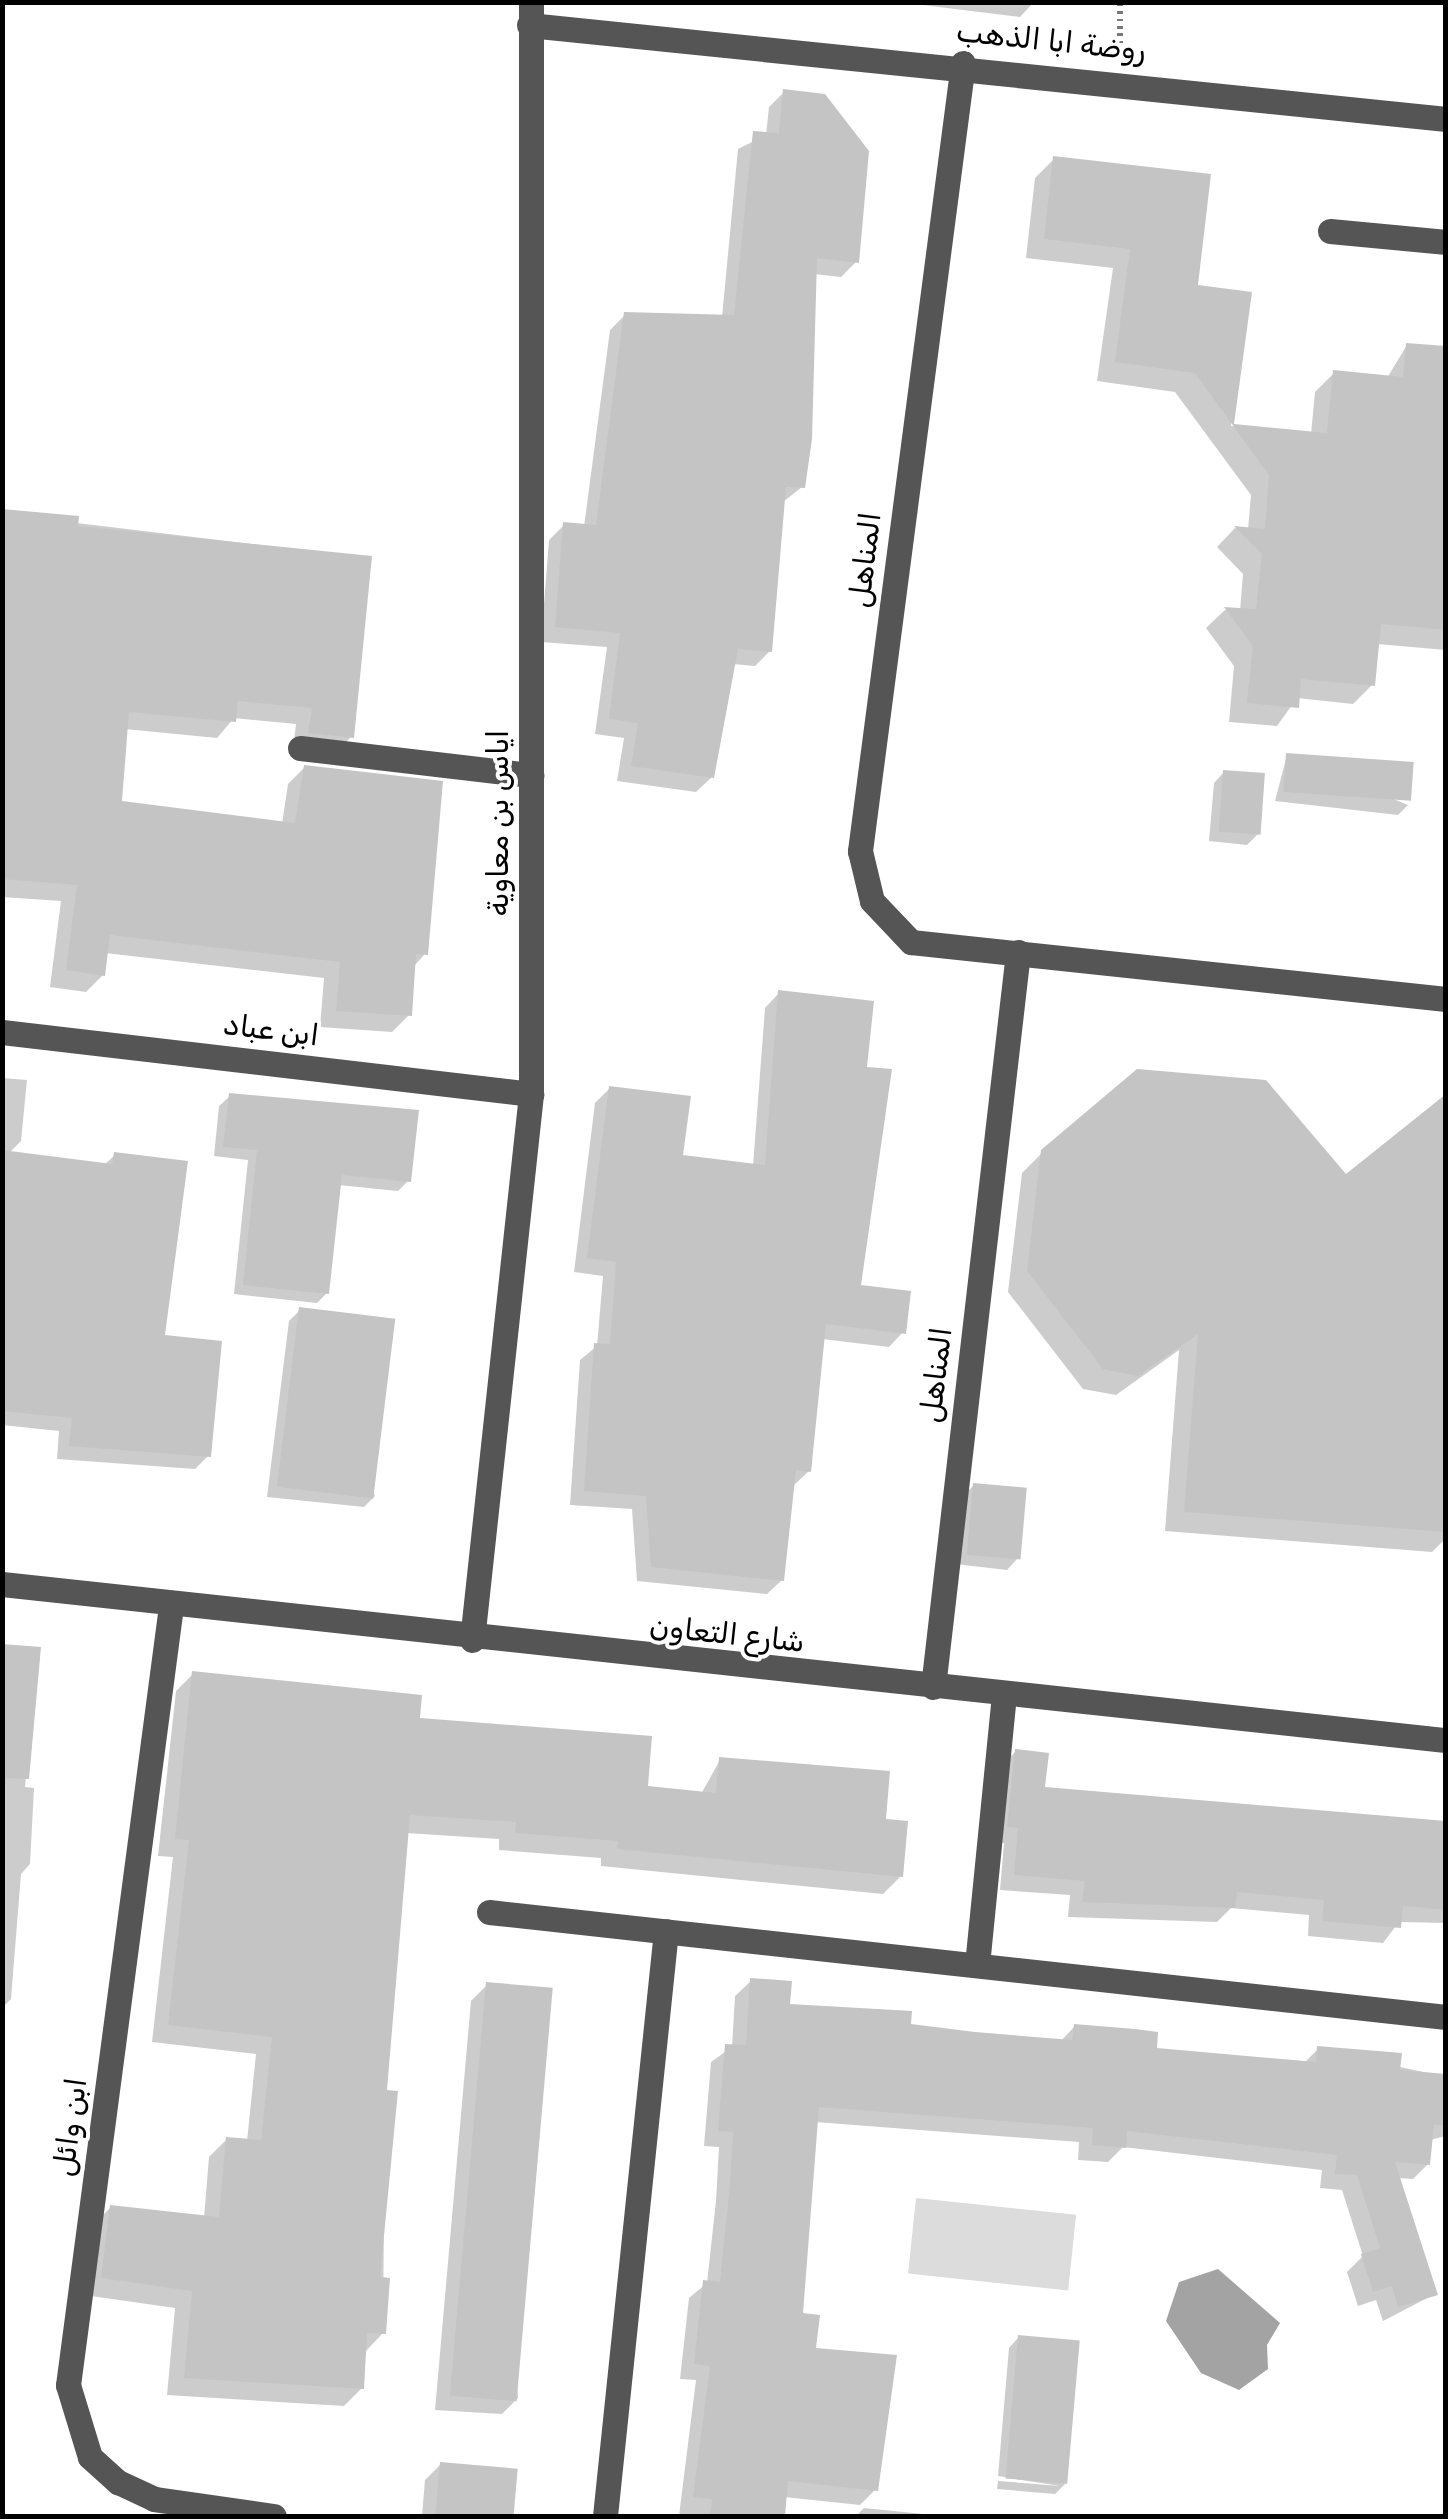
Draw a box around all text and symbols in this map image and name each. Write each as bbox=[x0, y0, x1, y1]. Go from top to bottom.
street label: روضة ابا الذهب bbox=[954, 13, 1148, 69]
street label: المناهل bbox=[841, 510, 889, 610]
street label: اياس بن معاوية bbox=[480, 729, 516, 917]
street label: ابن عباد bbox=[221, 1006, 321, 1054]
street label: المناهل bbox=[912, 1325, 960, 1425]
street label: شارع التعاون bbox=[648, 1608, 806, 1660]
street label: ابن وائل bbox=[45, 2075, 95, 2179]

